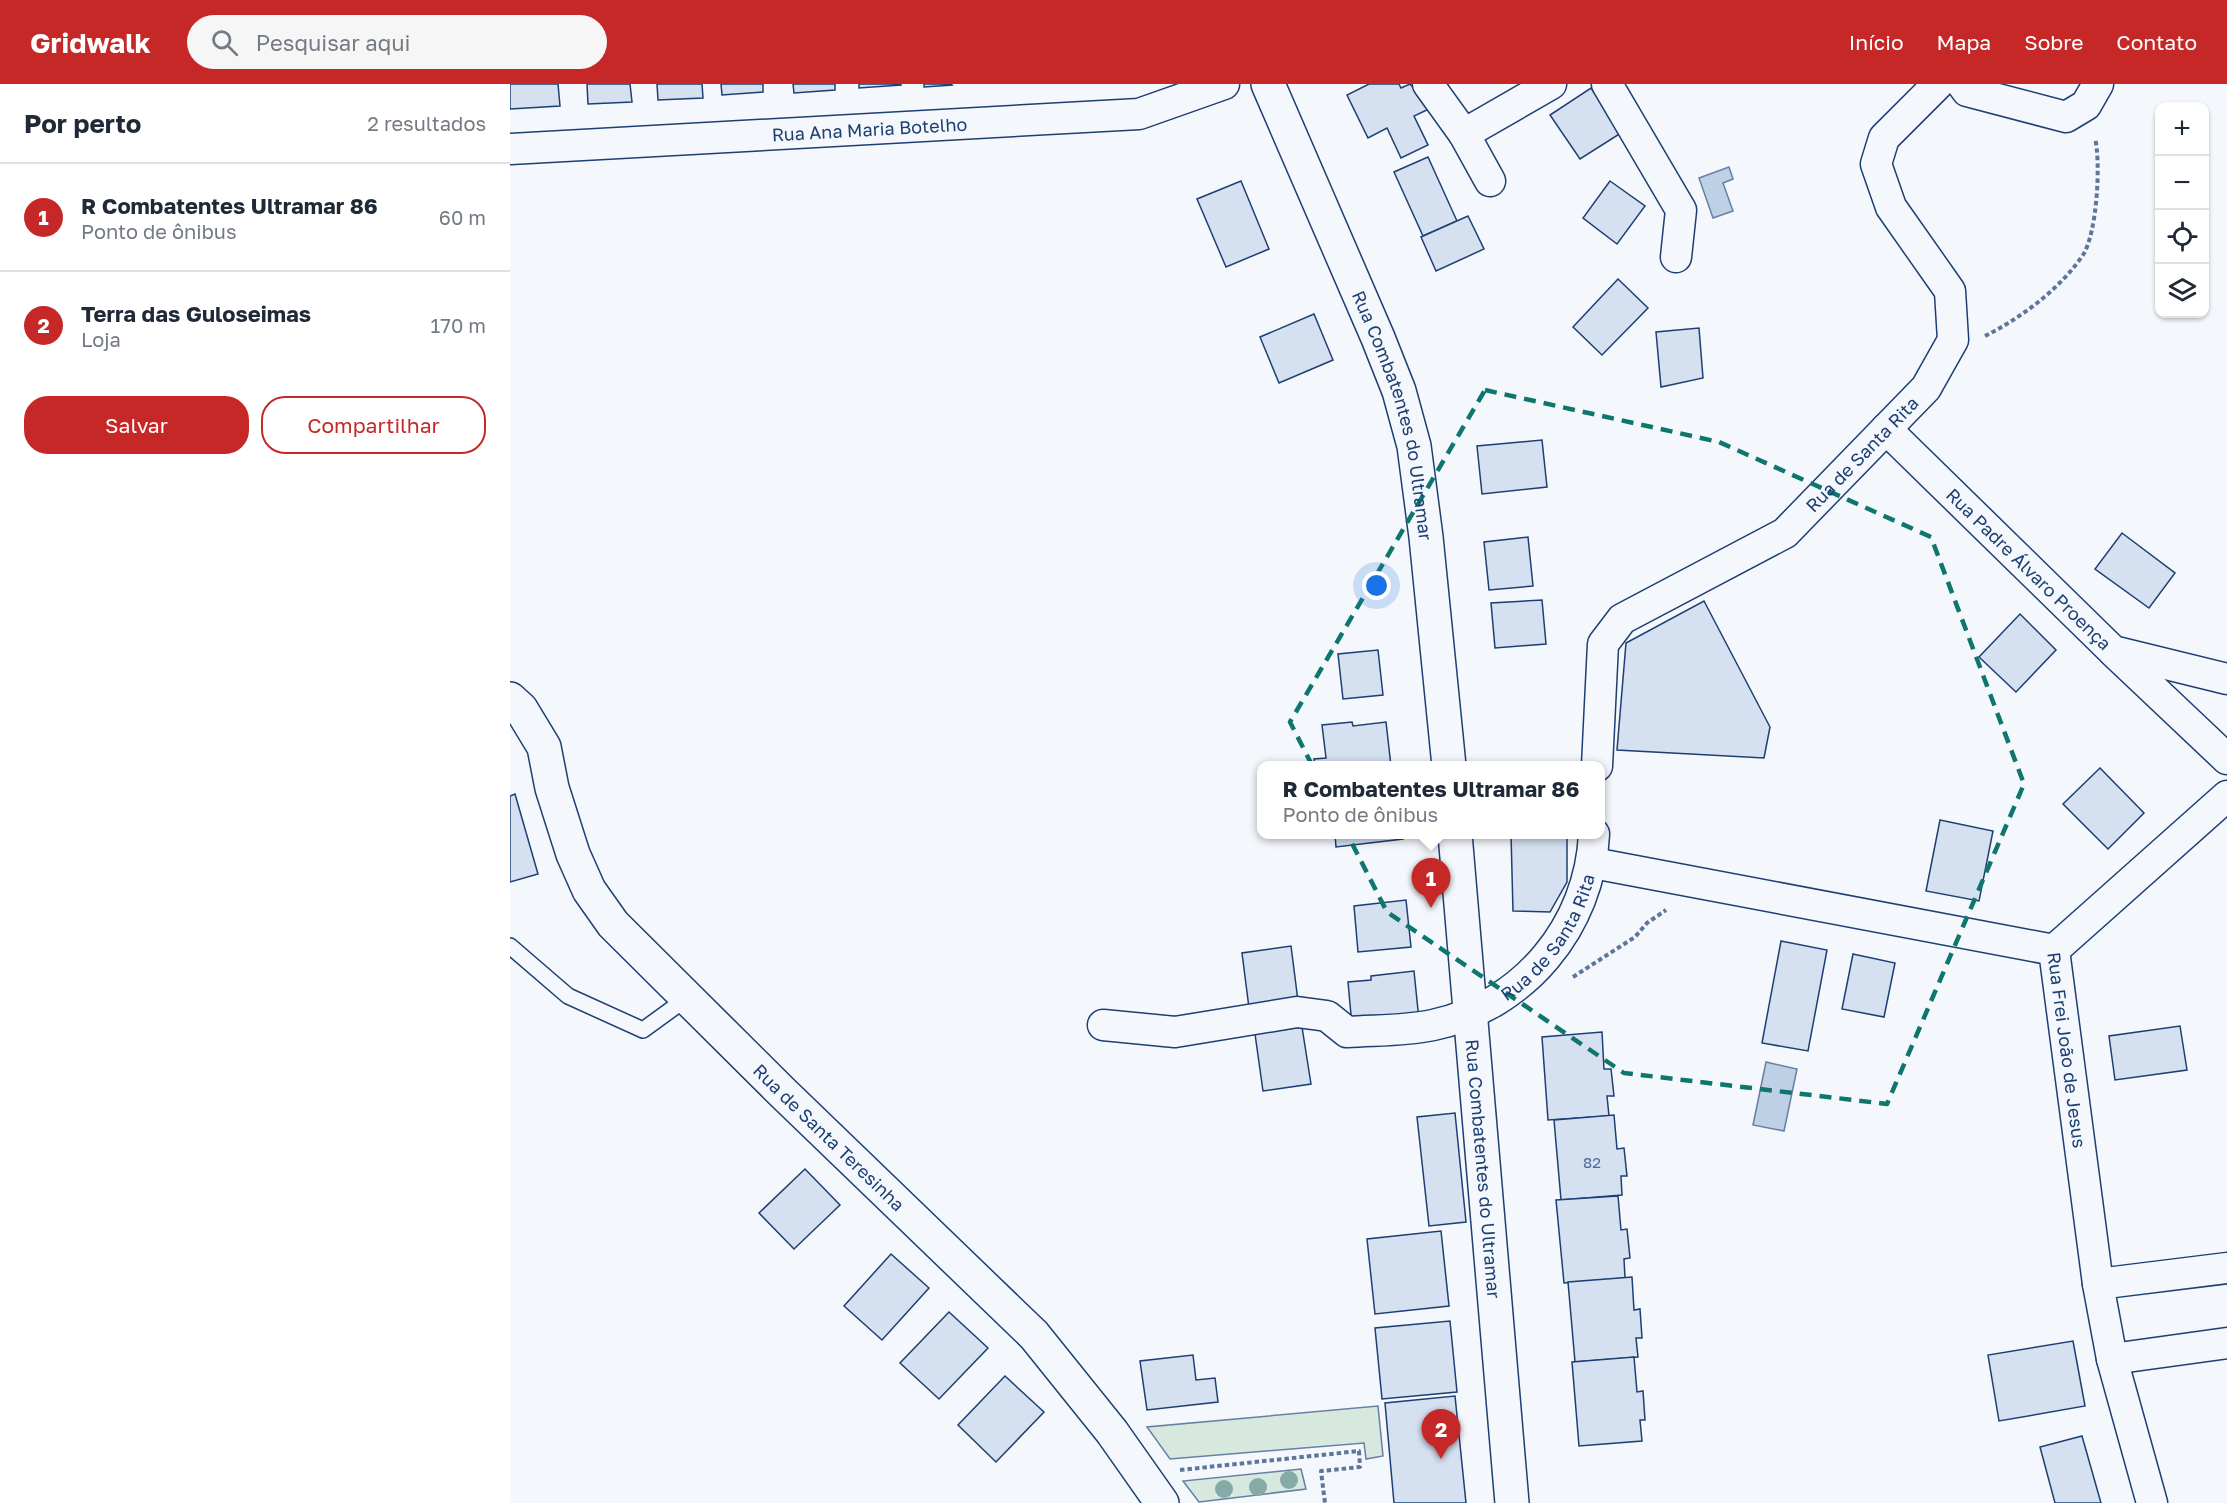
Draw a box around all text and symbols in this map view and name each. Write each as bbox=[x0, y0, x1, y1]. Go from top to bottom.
search box bbox=[187, 15, 607, 69]
text: Gridwalk bbox=[30, 26, 151, 59]
icon: search bbox=[208, 26, 241, 59]
text: Pesquisar aqui bbox=[256, 29, 410, 56]
text: Início bbox=[1849, 29, 1904, 55]
text: Mapa bbox=[1937, 29, 1991, 55]
text: Sobre bbox=[2024, 29, 2083, 55]
text: Contato bbox=[2116, 29, 2197, 55]
map controls bbox=[2155, 102, 2209, 318]
button: + bbox=[2155, 102, 2209, 156]
text: Por perto bbox=[24, 108, 141, 139]
text: 2 resultados bbox=[367, 111, 486, 135]
street label: Rua Ana Maria Botelho bbox=[771, 113, 968, 145]
button: − bbox=[2155, 156, 2209, 210]
text: R Combatentes Ultramar 86 bbox=[81, 192, 378, 219]
text: 1 bbox=[38, 205, 49, 229]
text: 60 m bbox=[439, 205, 486, 229]
button: locate bbox=[2155, 210, 2209, 264]
text: Ponto de ônibus bbox=[81, 219, 237, 243]
button: layers bbox=[2155, 264, 2209, 318]
street label: Rua Combatentes do Ultramar bbox=[1348, 287, 1437, 542]
text: Terra das Guloseimas bbox=[81, 300, 311, 327]
text: 2 bbox=[37, 313, 50, 337]
text: 170 m bbox=[431, 313, 486, 337]
text: Loja bbox=[81, 327, 121, 351]
street label: Rua de Santa Rita bbox=[1801, 392, 1923, 516]
button: Salvar bbox=[24, 396, 249, 454]
button: Compartilhar bbox=[261, 396, 486, 454]
street label: Rua Padre Álvaro Proença bbox=[1942, 483, 2116, 654]
your location bbox=[1362, 571, 1391, 600]
popup bbox=[1257, 761, 1605, 839]
text: R Combatentes Ultramar 86 bbox=[1283, 775, 1579, 802]
text: Ponto de ônibus bbox=[1283, 802, 1438, 826]
pin: 1 bbox=[1412, 858, 1450, 908]
street label: Rua de Santa Rita bbox=[1496, 871, 1599, 1005]
street label: Rua Frei João de Jesus bbox=[2043, 951, 2091, 1149]
street label: Rua Combatentes do Ultramar bbox=[1462, 1038, 1506, 1299]
street label: Rua de Santa Teresinha bbox=[749, 1059, 909, 1215]
house number: 82 bbox=[1583, 1153, 1601, 1171]
pin: 2 bbox=[1422, 1410, 1460, 1459]

